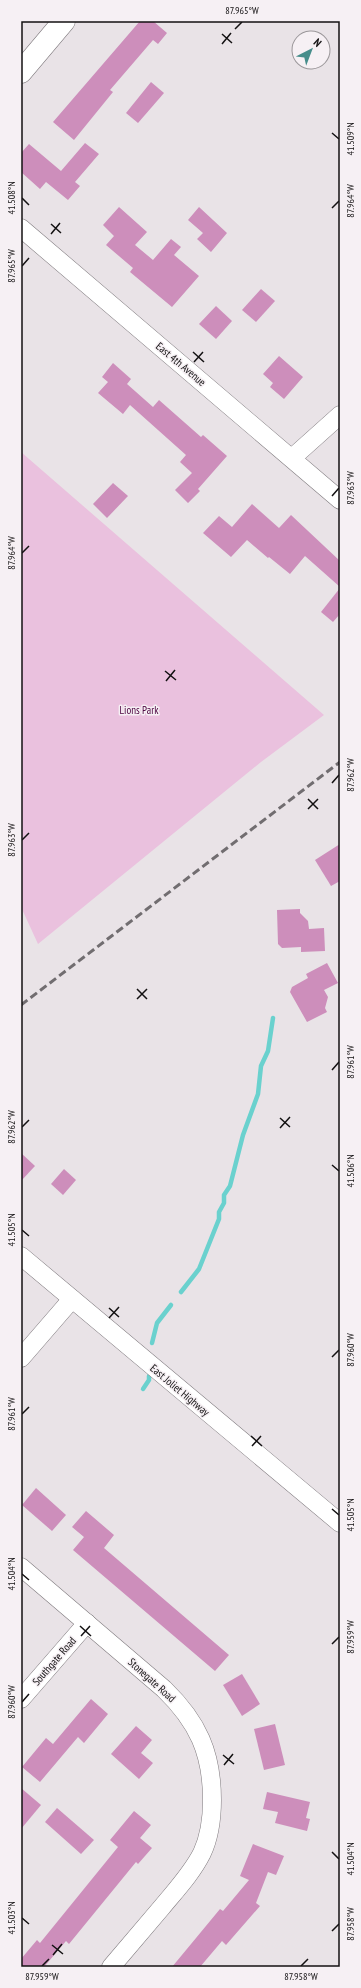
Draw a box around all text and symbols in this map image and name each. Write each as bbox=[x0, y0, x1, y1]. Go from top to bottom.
text: 87.965°W bbox=[225, 4, 259, 17]
north arrow bbox=[291, 30, 331, 70]
text: N bbox=[311, 35, 325, 50]
text: 41.509°N bbox=[344, 122, 357, 156]
text: 41.508°N bbox=[5, 181, 18, 215]
text: 87.964°W bbox=[344, 184, 357, 218]
text: 87.965°W bbox=[5, 249, 18, 283]
street label: East 4th Avenue bbox=[153, 339, 209, 389]
text: 87.963°W bbox=[344, 471, 357, 505]
text: 87.964°W bbox=[5, 536, 18, 570]
park label: Lions Park bbox=[120, 703, 159, 717]
text: 87.962°W bbox=[344, 758, 357, 792]
text: 87.963°W bbox=[5, 823, 18, 857]
text: 87.961°W bbox=[344, 1045, 357, 1079]
text: 87.962°W bbox=[5, 1110, 18, 1144]
text: 41.506°N bbox=[344, 1154, 357, 1188]
text: 41.505°N bbox=[5, 1213, 18, 1247]
text: 87.960°W bbox=[344, 1333, 357, 1367]
street label: East Joliet Highway bbox=[147, 1361, 213, 1419]
text: 87.961°W bbox=[5, 1397, 18, 1431]
text: 41.505°N bbox=[344, 1498, 357, 1532]
text: 41.504°N bbox=[5, 1557, 18, 1591]
text: 87.959°W bbox=[344, 1620, 357, 1654]
street label: Southgate Road bbox=[29, 1634, 79, 1688]
street label: Stonegate Road bbox=[125, 1655, 179, 1705]
text: 87.960°W bbox=[5, 1685, 18, 1719]
text: 41.504°N bbox=[344, 1842, 357, 1876]
text: 41.503°N bbox=[5, 1901, 18, 1935]
text: 87.958°W bbox=[344, 1907, 357, 1941]
text: 87.959°W bbox=[25, 1970, 59, 1983]
text: 87.958°W bbox=[284, 1970, 318, 1983]

